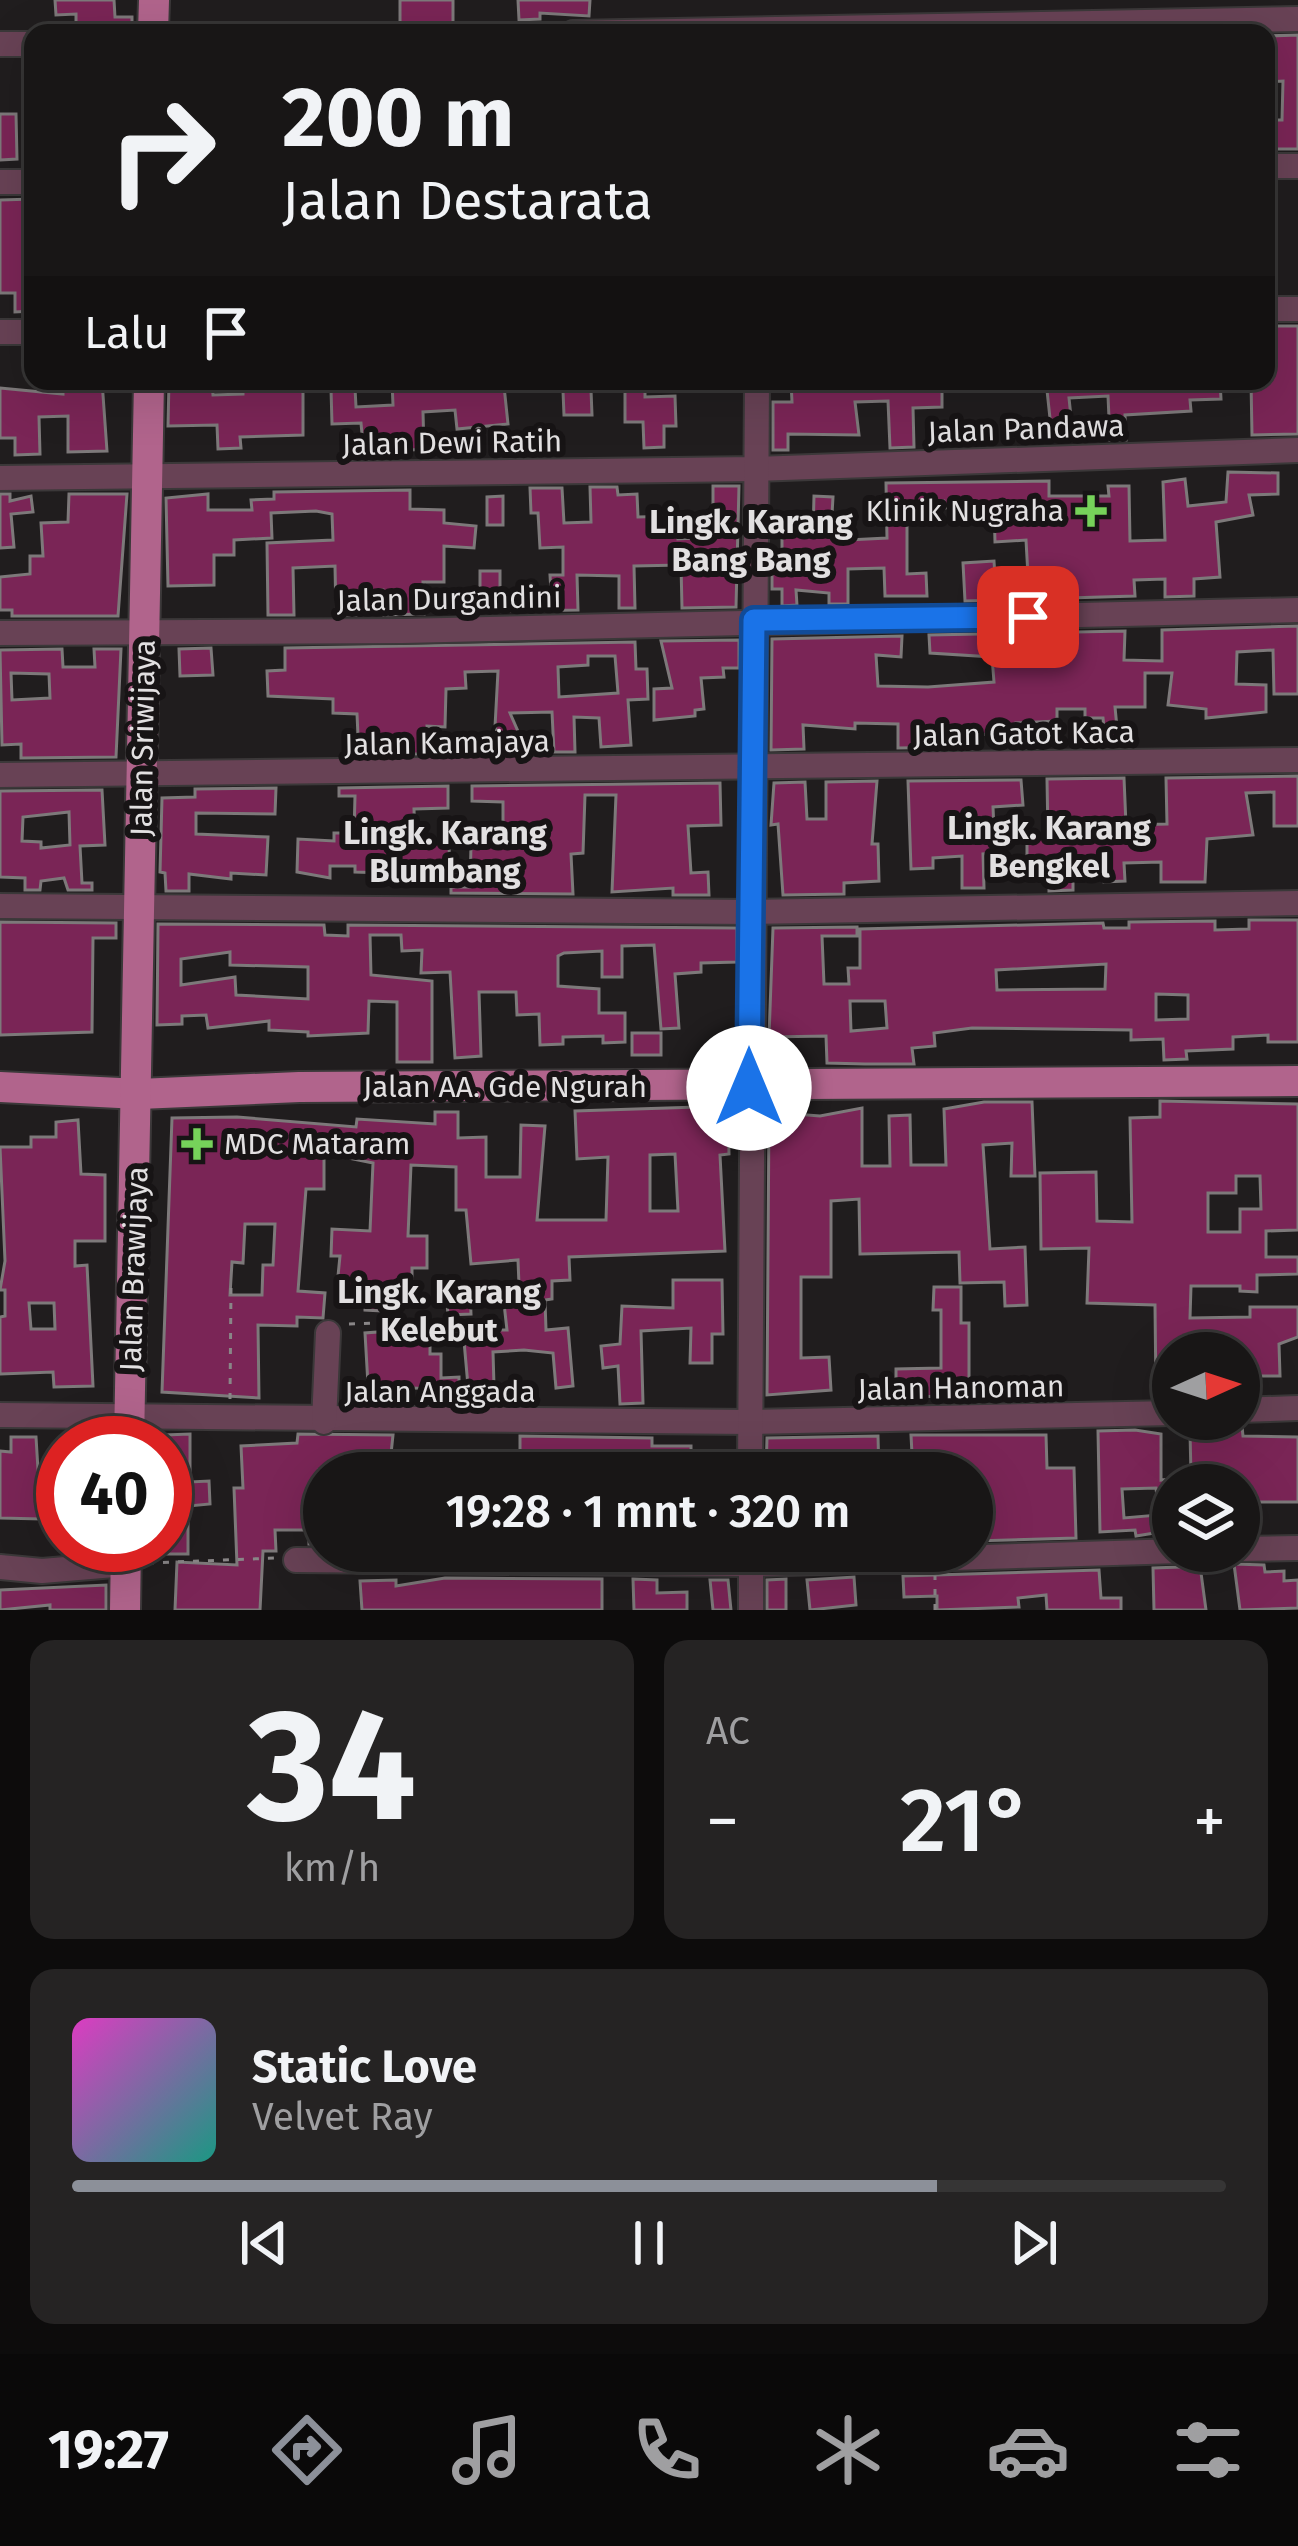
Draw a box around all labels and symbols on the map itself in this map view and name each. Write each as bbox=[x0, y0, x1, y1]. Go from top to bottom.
street label: Jalan Pandawa bbox=[927, 408, 1125, 450]
street label: Jalan Dewi Ratih bbox=[342, 423, 562, 463]
place label: Klinik Nugraha bbox=[865, 493, 1064, 529]
marker: Klinik Nugraha bbox=[1075, 495, 1107, 527]
district label: Lingk. Karang Bang Bang bbox=[649, 502, 854, 580]
pin bbox=[977, 566, 1079, 668]
street label: Jalan Durgandini bbox=[336, 579, 562, 619]
street label: Jalan Sriwijaya bbox=[123, 639, 163, 837]
street label: Jalan Gatot Kaca bbox=[913, 714, 1135, 754]
street label: Jalan Kamajaya bbox=[344, 723, 550, 763]
district label: Lingk. Karang Bengkel bbox=[947, 808, 1152, 886]
district label: Lingk. Karang Blumbang bbox=[343, 813, 548, 891]
position arrow bbox=[686, 1025, 812, 1151]
street label: Jalan AA. Gde Ngurah bbox=[363, 1069, 647, 1105]
place label: MDC Mataram bbox=[224, 1126, 411, 1162]
marker: MDC Mataram bbox=[181, 1128, 213, 1160]
street label: Jalan Brawijaya bbox=[112, 1166, 156, 1372]
district label: Lingk. Karang Kelebut bbox=[337, 1272, 542, 1350]
north arrow bbox=[1152, 1332, 1260, 1440]
street label: Jalan Hanoman bbox=[857, 1368, 1065, 1408]
street label: Jalan Anggada bbox=[344, 1374, 536, 1410]
speed limit sign: 40 bbox=[36, 1416, 192, 1572]

